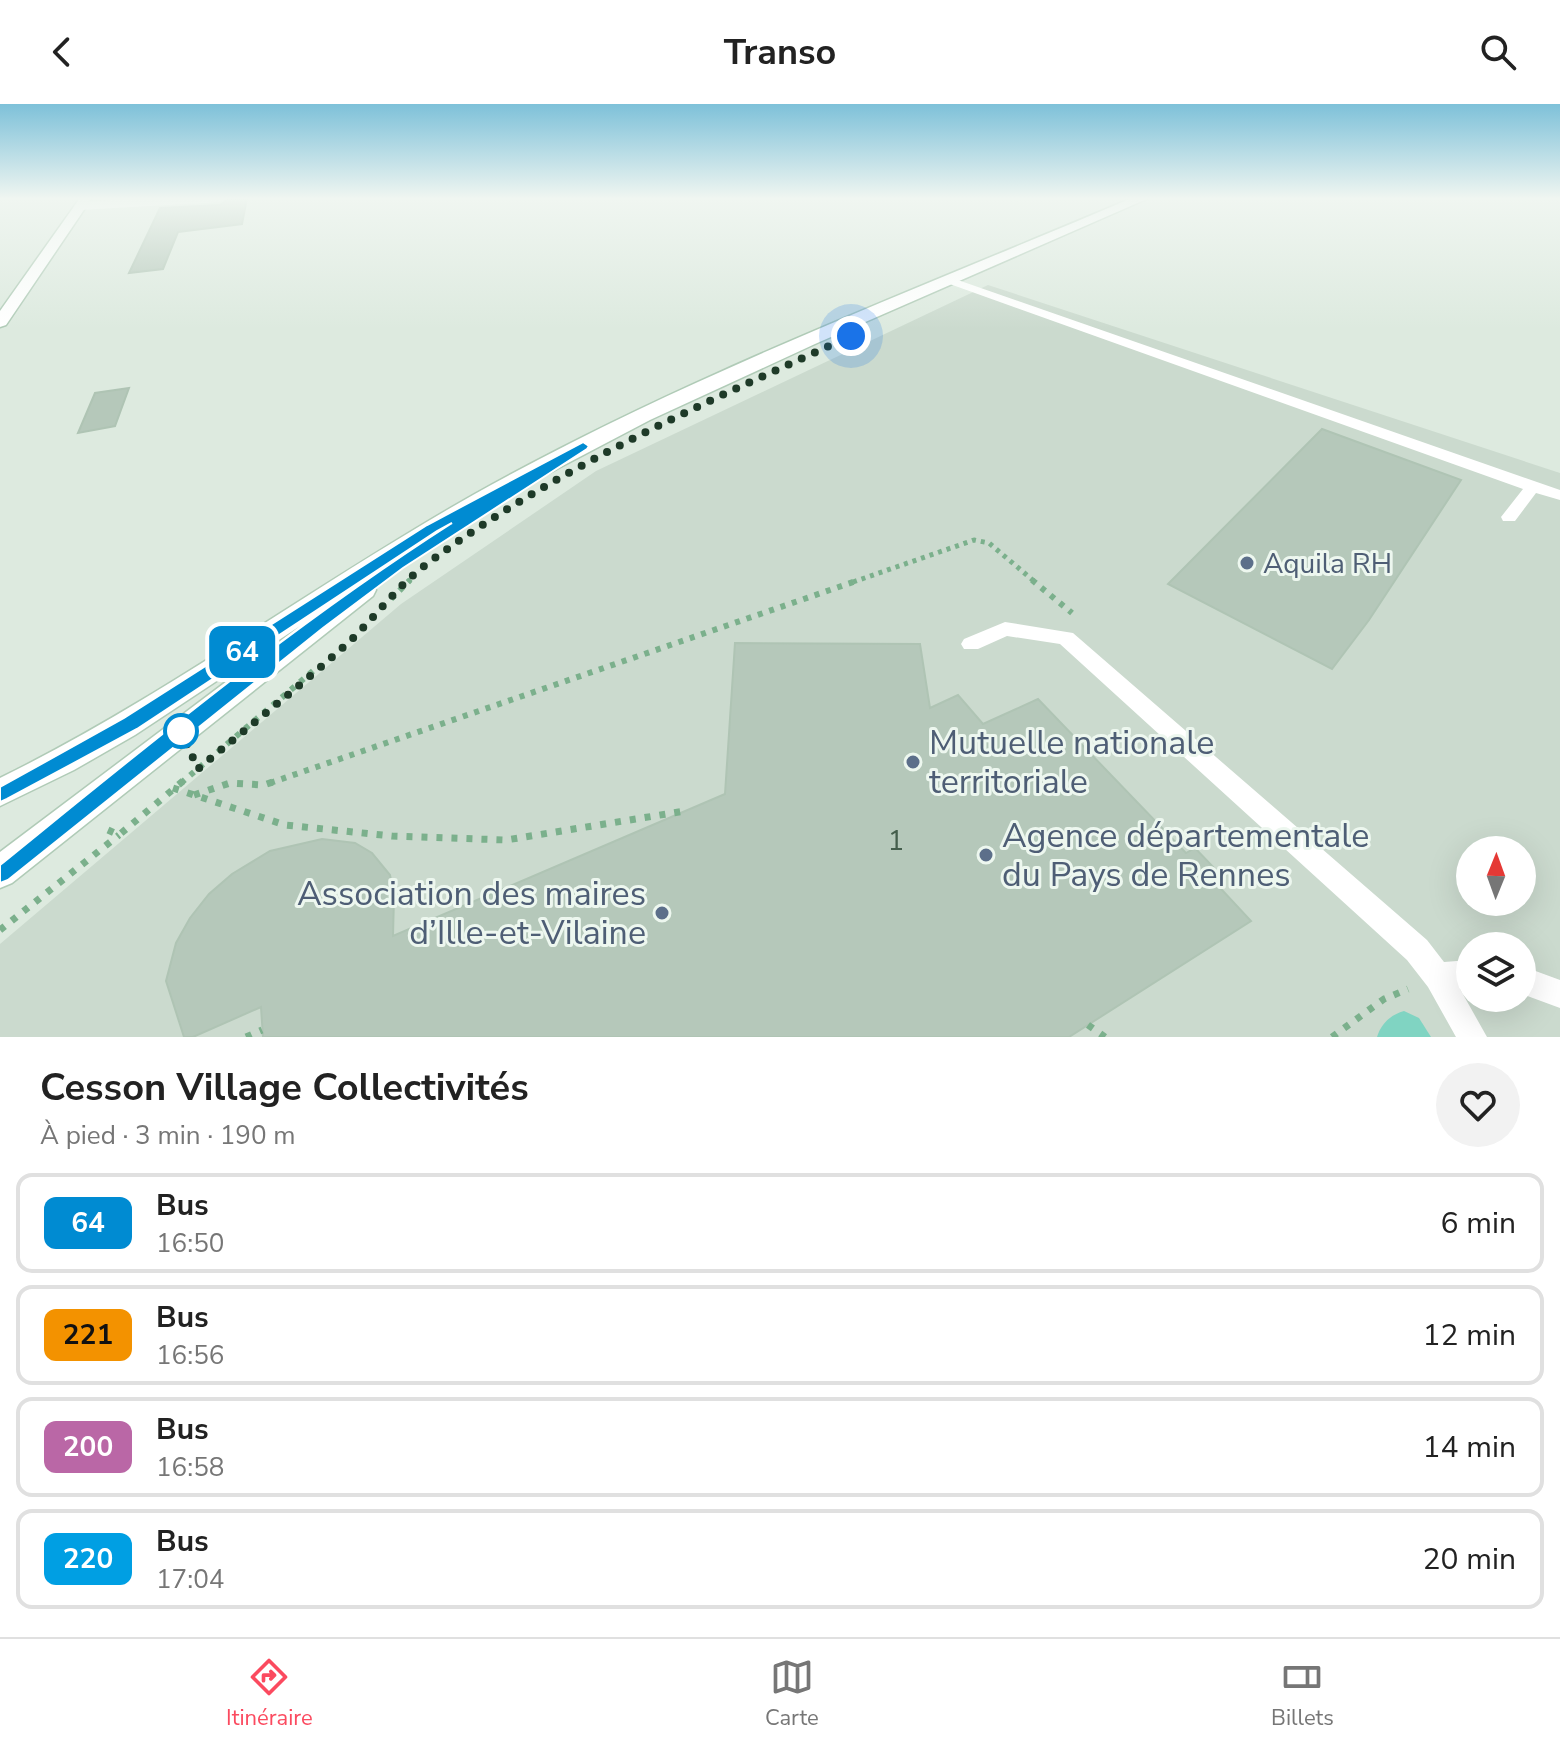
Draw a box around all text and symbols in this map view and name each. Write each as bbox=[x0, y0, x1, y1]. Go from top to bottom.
text: Transo bbox=[724, 28, 836, 77]
icon: back bbox=[40, 30, 84, 74]
icon: search bbox=[1476, 30, 1520, 74]
your location bbox=[831, 316, 871, 356]
place label: Aquila RH bbox=[1263, 545, 1392, 583]
marker: Aquila RH bbox=[1238, 554, 1256, 572]
line badge: 64 bbox=[206, 626, 278, 678]
text: 64 bbox=[225, 633, 259, 671]
unlabelled marker bbox=[164, 714, 198, 748]
place label: Mutuelle nationale territoriale bbox=[929, 720, 1214, 805]
marker: Mutuelle nationale territoriale bbox=[904, 753, 922, 771]
place label: Agence départementale du Pays de Rennes bbox=[1002, 813, 1369, 898]
house number: 1 bbox=[888, 822, 904, 860]
north arrow bbox=[1456, 836, 1536, 916]
map controls bbox=[1456, 836, 1536, 1012]
marker: Agence départementale du Pays de Rennes bbox=[977, 846, 995, 864]
place label: Association des maires d’Ille-et-Vilaine bbox=[297, 871, 646, 956]
marker: Association des maires d’Ille-et-Vilaine bbox=[653, 904, 671, 922]
button: layers bbox=[1456, 932, 1536, 1012]
text: Cesson Village Collectivités bbox=[40, 1062, 529, 1113]
button: heart bbox=[1436, 1063, 1520, 1147]
text: À pied · 3 min · 190 m bbox=[40, 1118, 295, 1153]
text: Bus bbox=[156, 1185, 209, 1226]
text: 6 min bbox=[1441, 1203, 1516, 1244]
text: 64 bbox=[71, 1204, 105, 1242]
text: 16:50 bbox=[156, 1226, 224, 1261]
text: Bus bbox=[156, 1297, 209, 1338]
text: 12 min bbox=[1423, 1315, 1516, 1356]
text: 221 bbox=[63, 1316, 113, 1354]
text: 16:56 bbox=[156, 1338, 224, 1373]
text: Bus bbox=[156, 1409, 209, 1450]
text: 14 min bbox=[1423, 1427, 1516, 1468]
text: 200 bbox=[63, 1428, 113, 1466]
text: 16:58 bbox=[156, 1450, 224, 1485]
text: Bus bbox=[156, 1521, 209, 1562]
text: 20 min bbox=[1423, 1539, 1516, 1580]
text: 220 bbox=[63, 1540, 113, 1578]
text: 17:04 bbox=[156, 1562, 224, 1597]
tab: Itinéraire bbox=[226, 1655, 313, 1733]
tab: Carte bbox=[765, 1655, 819, 1733]
tab: Billets bbox=[1271, 1655, 1334, 1733]

